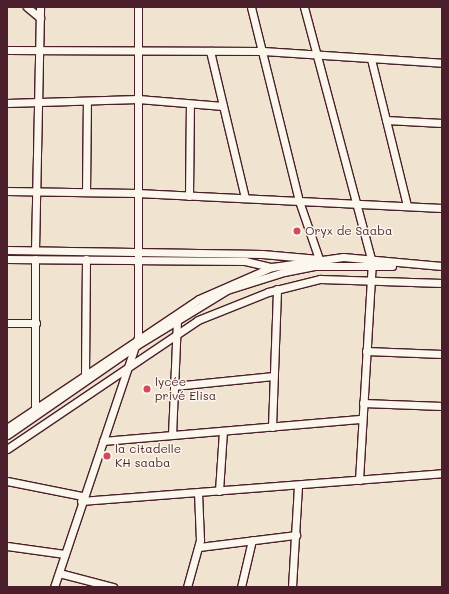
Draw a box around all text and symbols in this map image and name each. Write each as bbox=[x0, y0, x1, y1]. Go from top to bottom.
place label: Oryx de Saaba bbox=[305, 224, 392, 238]
marker: Oryx de Saaba bbox=[292, 226, 302, 236]
place label: lycée privé Elisa bbox=[155, 375, 216, 403]
marker: lycée privé Elisa bbox=[142, 384, 152, 394]
place label: la citadelle KH saaba bbox=[115, 442, 181, 470]
marker: la citadelle KH saaba bbox=[102, 451, 112, 461]

